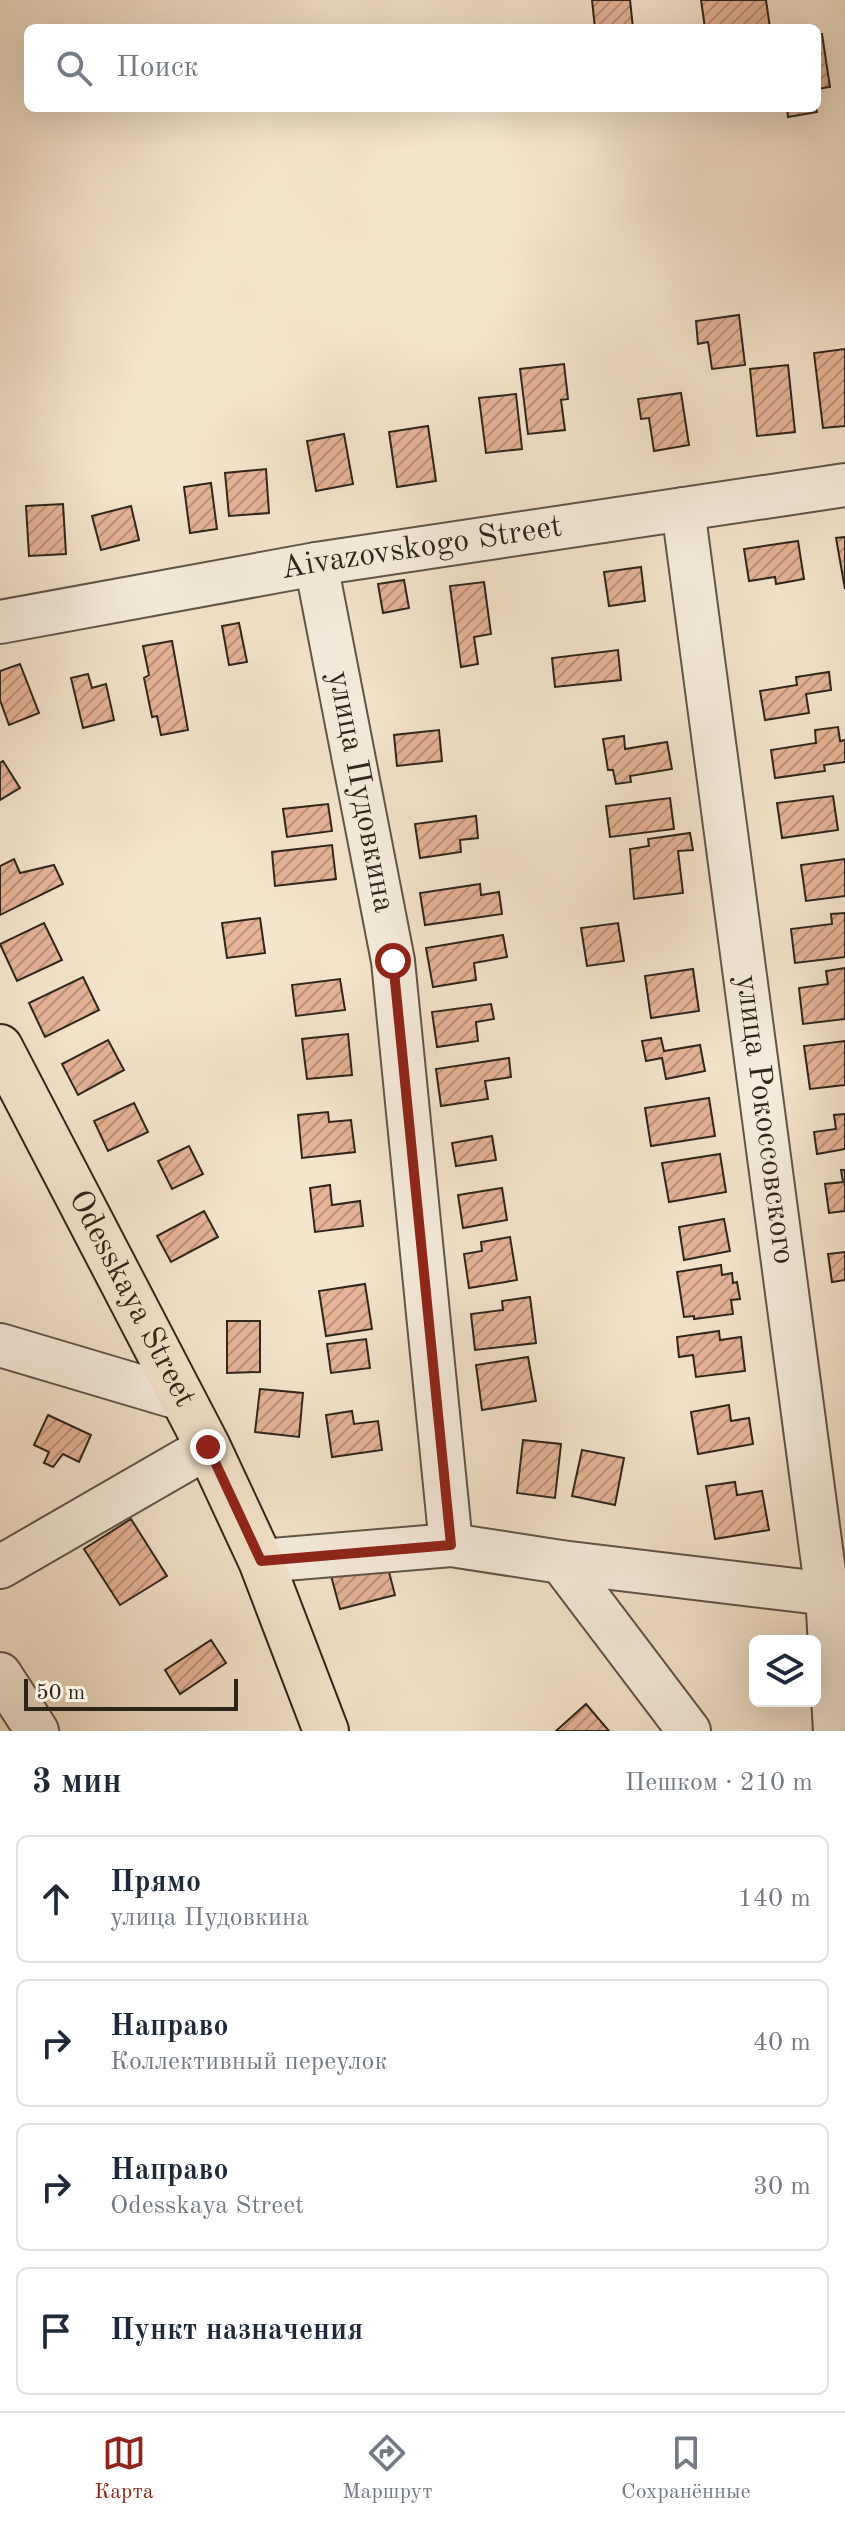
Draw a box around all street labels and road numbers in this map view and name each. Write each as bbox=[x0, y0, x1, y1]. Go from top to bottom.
street label: Aivazovskogo Street bbox=[279, 511, 564, 586]
street label: улица Пудовкина bbox=[321, 668, 399, 915]
street label: улица Рокоссовского bbox=[729, 973, 799, 1266]
street label: Odesskaya Street bbox=[62, 1186, 200, 1412]

